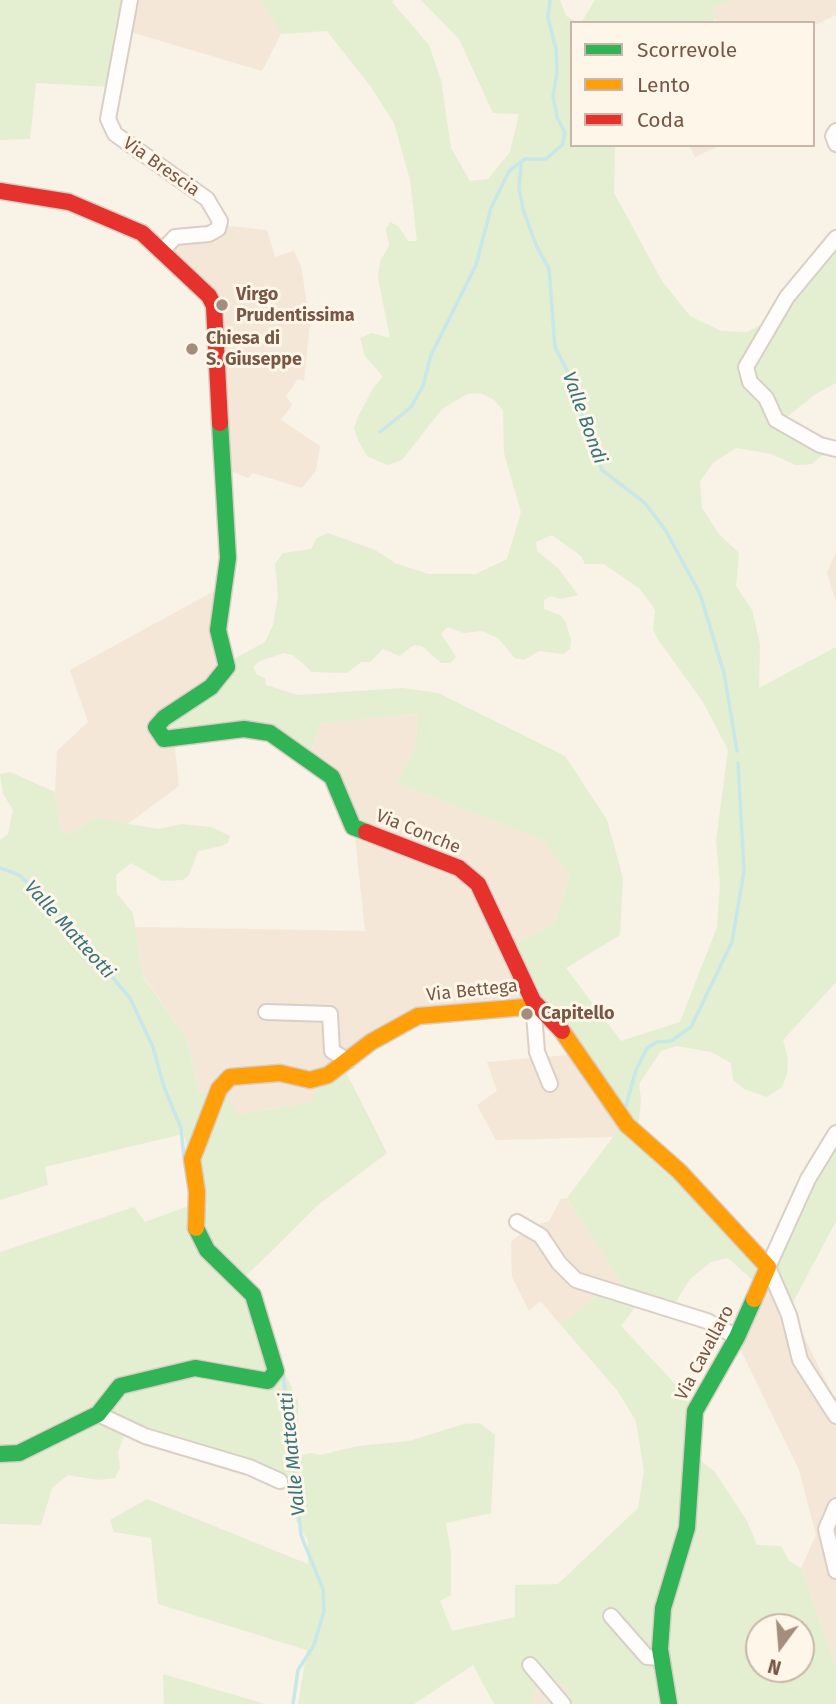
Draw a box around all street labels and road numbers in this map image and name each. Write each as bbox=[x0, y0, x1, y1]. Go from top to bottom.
street label: Via Brescia bbox=[118, 133, 204, 201]
street label: Via Conche bbox=[373, 805, 463, 859]
street label: Via Bettega bbox=[425, 975, 519, 1007]
street label: Via Cavallaro bbox=[671, 1302, 739, 1404]

